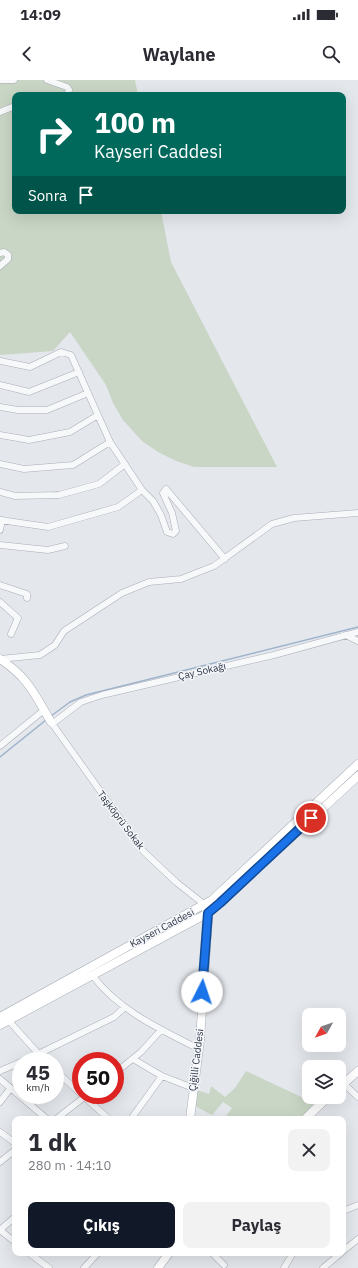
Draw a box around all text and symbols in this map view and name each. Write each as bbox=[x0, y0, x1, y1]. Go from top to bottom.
text: 14:09 bbox=[20, 5, 61, 24]
icon: back bbox=[16, 43, 38, 65]
text: Waylane bbox=[142, 43, 216, 66]
icon: search bbox=[320, 43, 342, 65]
text: 100 m bbox=[94, 104, 176, 141]
icon: right bbox=[28, 108, 80, 160]
text: Kayseri Caddesi bbox=[94, 140, 222, 163]
icon: arrive bbox=[75, 184, 97, 206]
text: Sonra bbox=[28, 186, 67, 205]
street label: Çay Sokağı bbox=[177, 659, 227, 683]
street label: Taşköprü Sokak bbox=[95, 788, 148, 853]
pin bbox=[294, 801, 328, 835]
icon: arrive bbox=[300, 807, 322, 829]
street label: Kayseri Caddesi bbox=[127, 906, 197, 950]
position arrow bbox=[181, 971, 223, 1013]
north arrow bbox=[302, 1008, 346, 1052]
map controls bbox=[302, 1008, 346, 1104]
street label: Çiğilli Caddesi bbox=[186, 1028, 206, 1092]
speed limit sign: 50 bbox=[72, 1052, 124, 1104]
text: 45 bbox=[26, 1059, 50, 1086]
button: layers bbox=[302, 1060, 346, 1104]
text: km/h bbox=[26, 1081, 50, 1094]
text: 1 dk bbox=[28, 1126, 77, 1158]
button: close bbox=[288, 1129, 330, 1171]
text: 280 m · 14:10 bbox=[28, 1157, 111, 1174]
button: Çıkış bbox=[28, 1202, 175, 1248]
button: Paylaş bbox=[183, 1202, 330, 1248]

